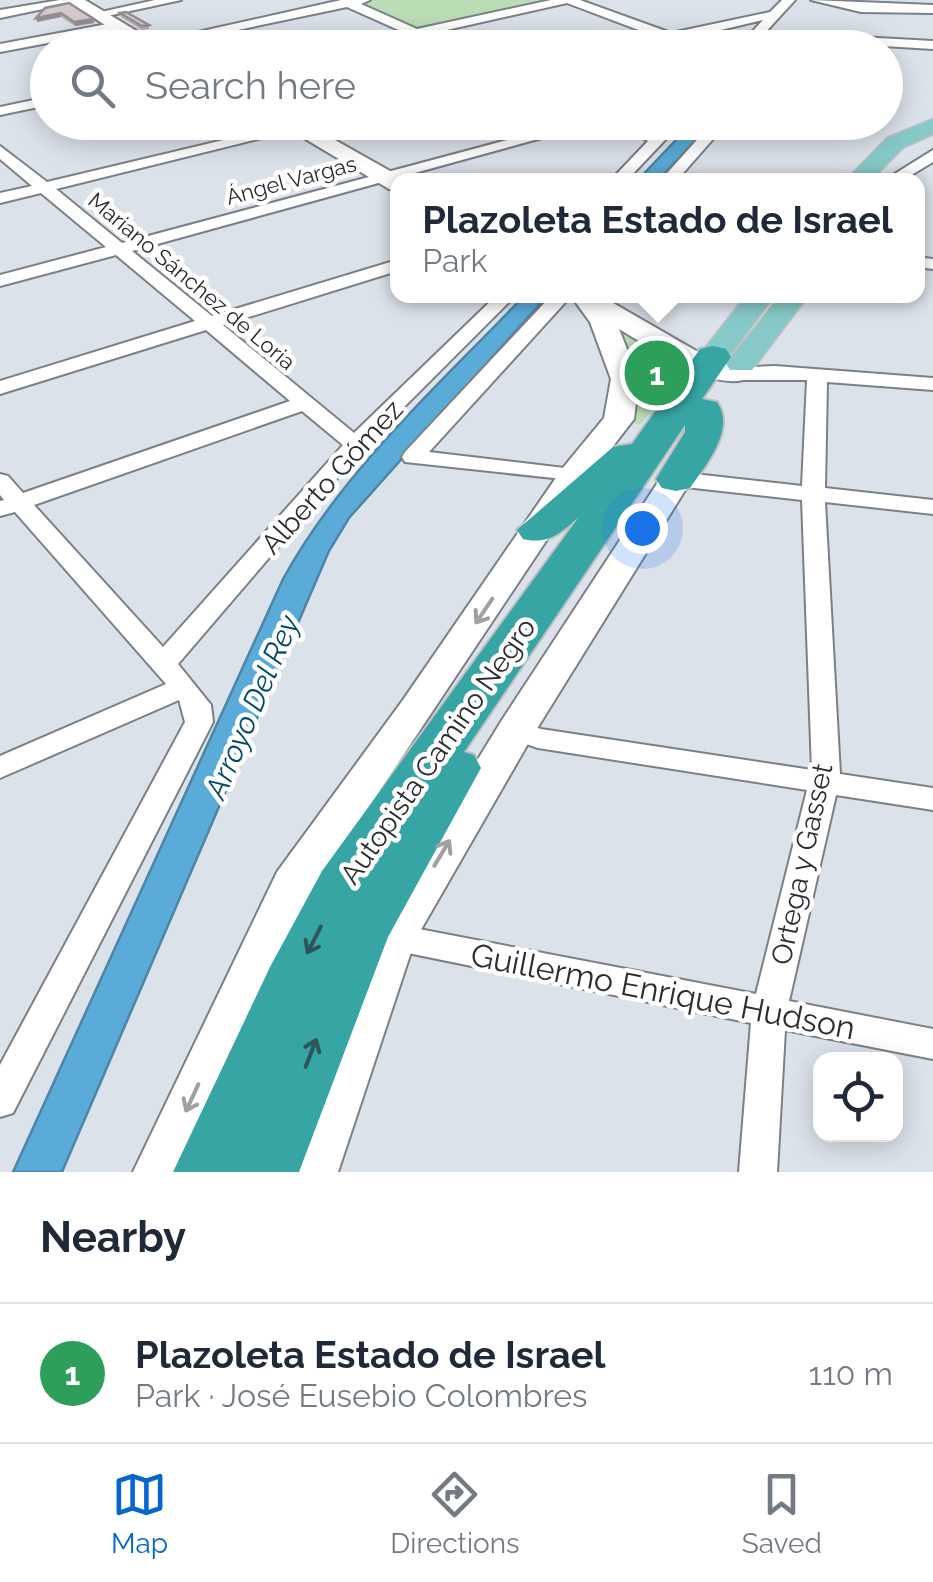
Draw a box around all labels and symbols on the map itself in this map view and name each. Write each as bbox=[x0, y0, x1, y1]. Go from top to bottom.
street label: Ángel Vargas bbox=[223, 150, 359, 210]
street label: Mariano Sánchez de Loria bbox=[83, 187, 301, 375]
pin: 1 bbox=[624, 336, 690, 410]
street label: Alberto Gómez bbox=[254, 393, 410, 561]
your location bbox=[617, 503, 668, 554]
one-way arrow bbox=[474, 596, 495, 624]
water label: Arroyo Del Rey bbox=[197, 609, 307, 806]
street label: Autopista Camino Negro bbox=[333, 612, 543, 890]
street label: Ortega y Gasset bbox=[765, 760, 840, 968]
one-way arrow bbox=[432, 839, 452, 868]
one-way arrow bbox=[304, 925, 323, 955]
street label: Guillermo Enrique Hudson bbox=[468, 936, 858, 1046]
one-way arrow bbox=[303, 1038, 321, 1069]
one-way arrow bbox=[182, 1082, 200, 1113]

